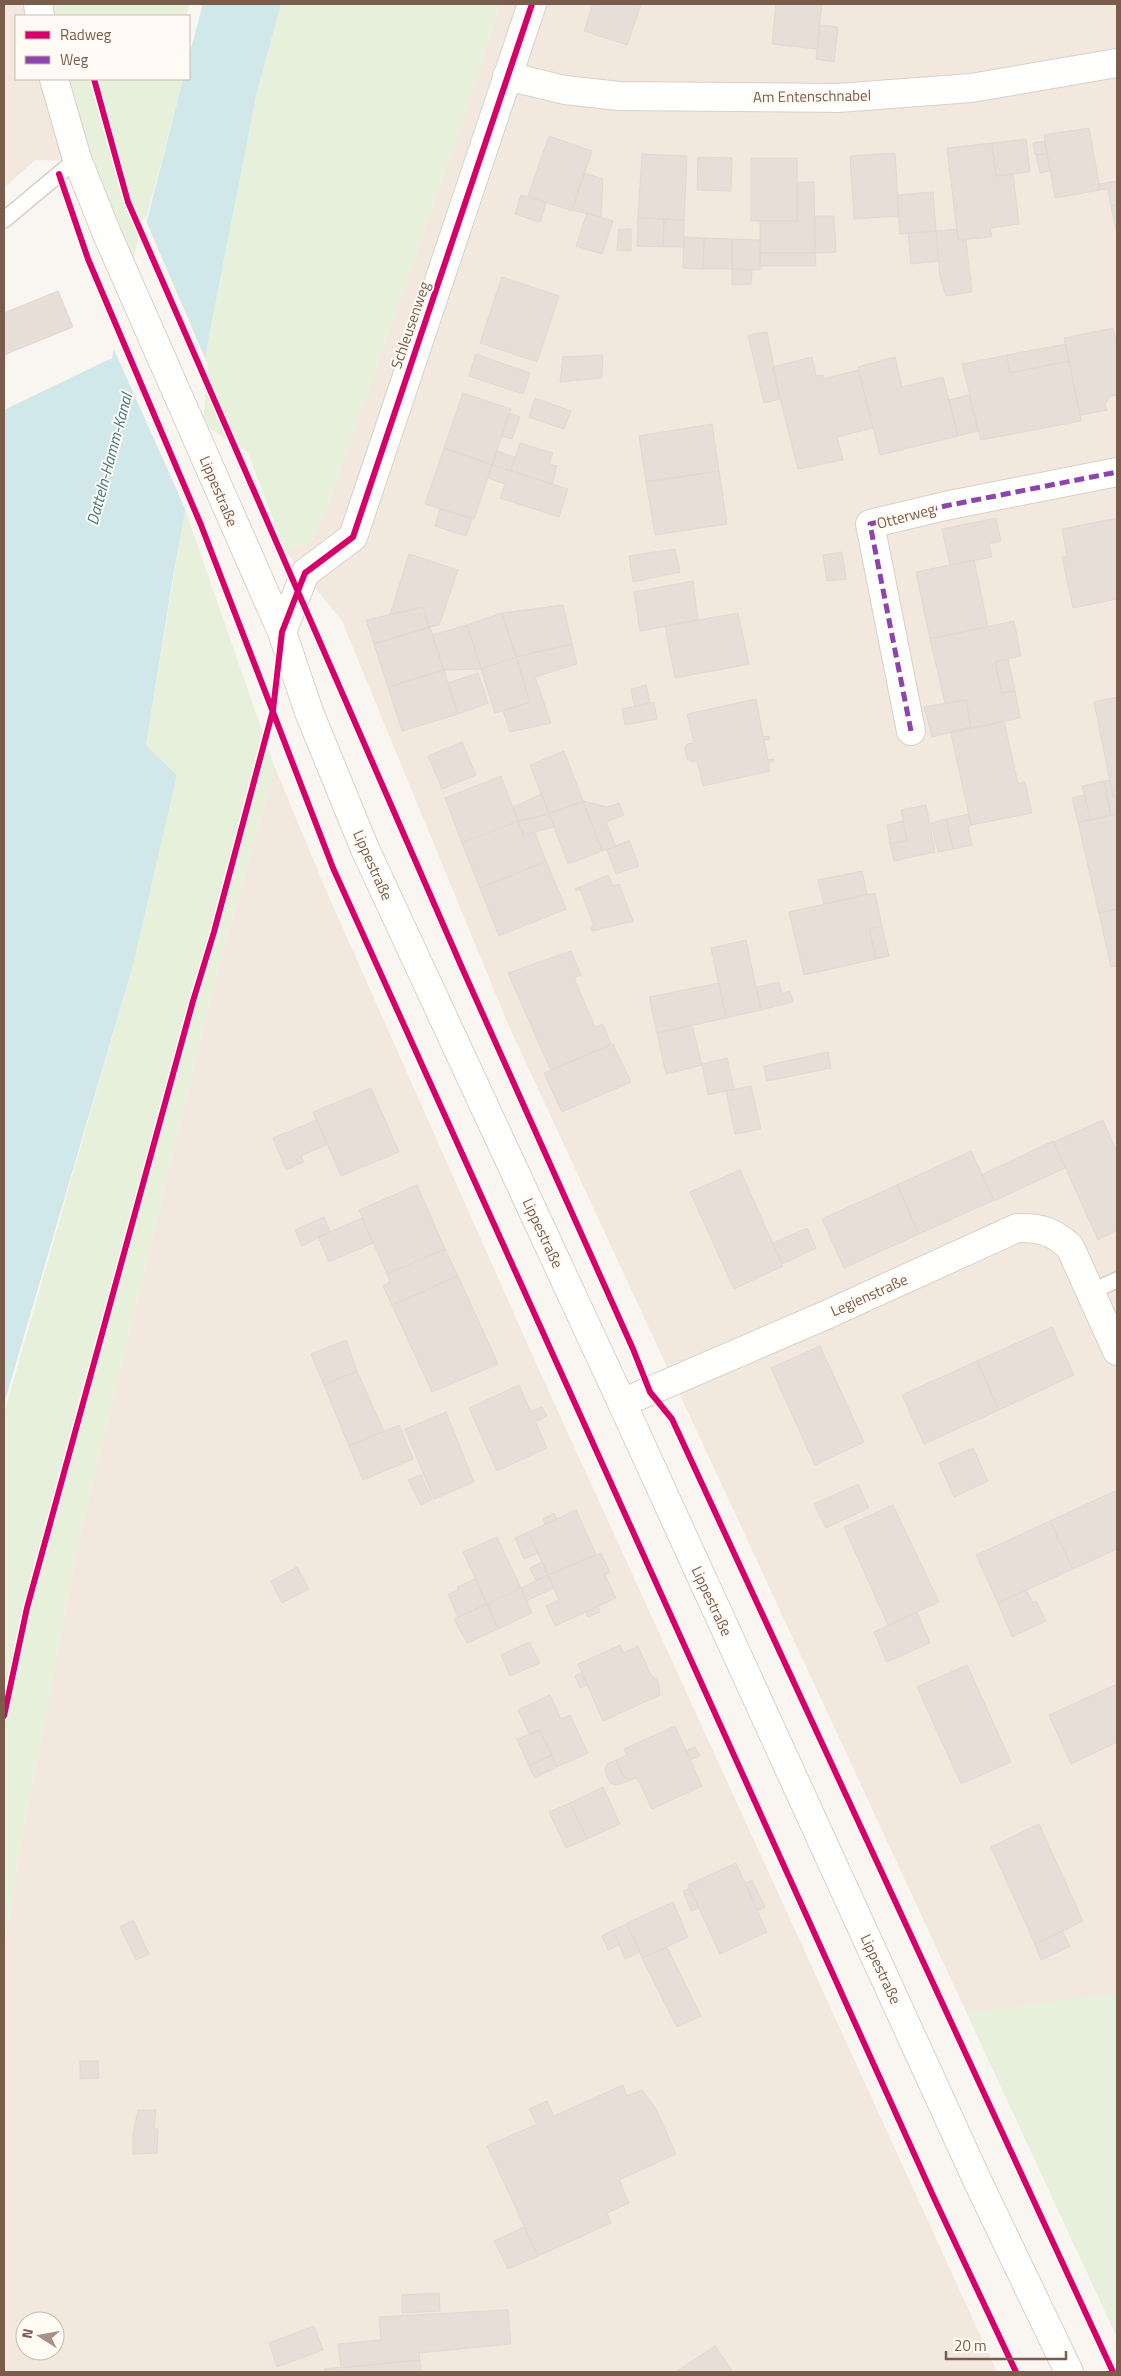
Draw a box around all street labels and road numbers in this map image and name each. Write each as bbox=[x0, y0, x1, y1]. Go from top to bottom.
street label: Am Entenschnabel bbox=[753, 83, 871, 109]
street label: Schleusenweg bbox=[384, 278, 436, 372]
street label: Lippestraße bbox=[194, 452, 244, 530]
street label: Otterweg bbox=[874, 497, 938, 535]
street label: Lippestraße bbox=[347, 826, 399, 904]
street label: Lippestraße bbox=[517, 1194, 569, 1272]
street label: Legienstraße bbox=[827, 1268, 911, 1322]
street label: Lippestraße bbox=[686, 1562, 738, 1640]
street label: Lippestraße bbox=[855, 1930, 907, 2008]

